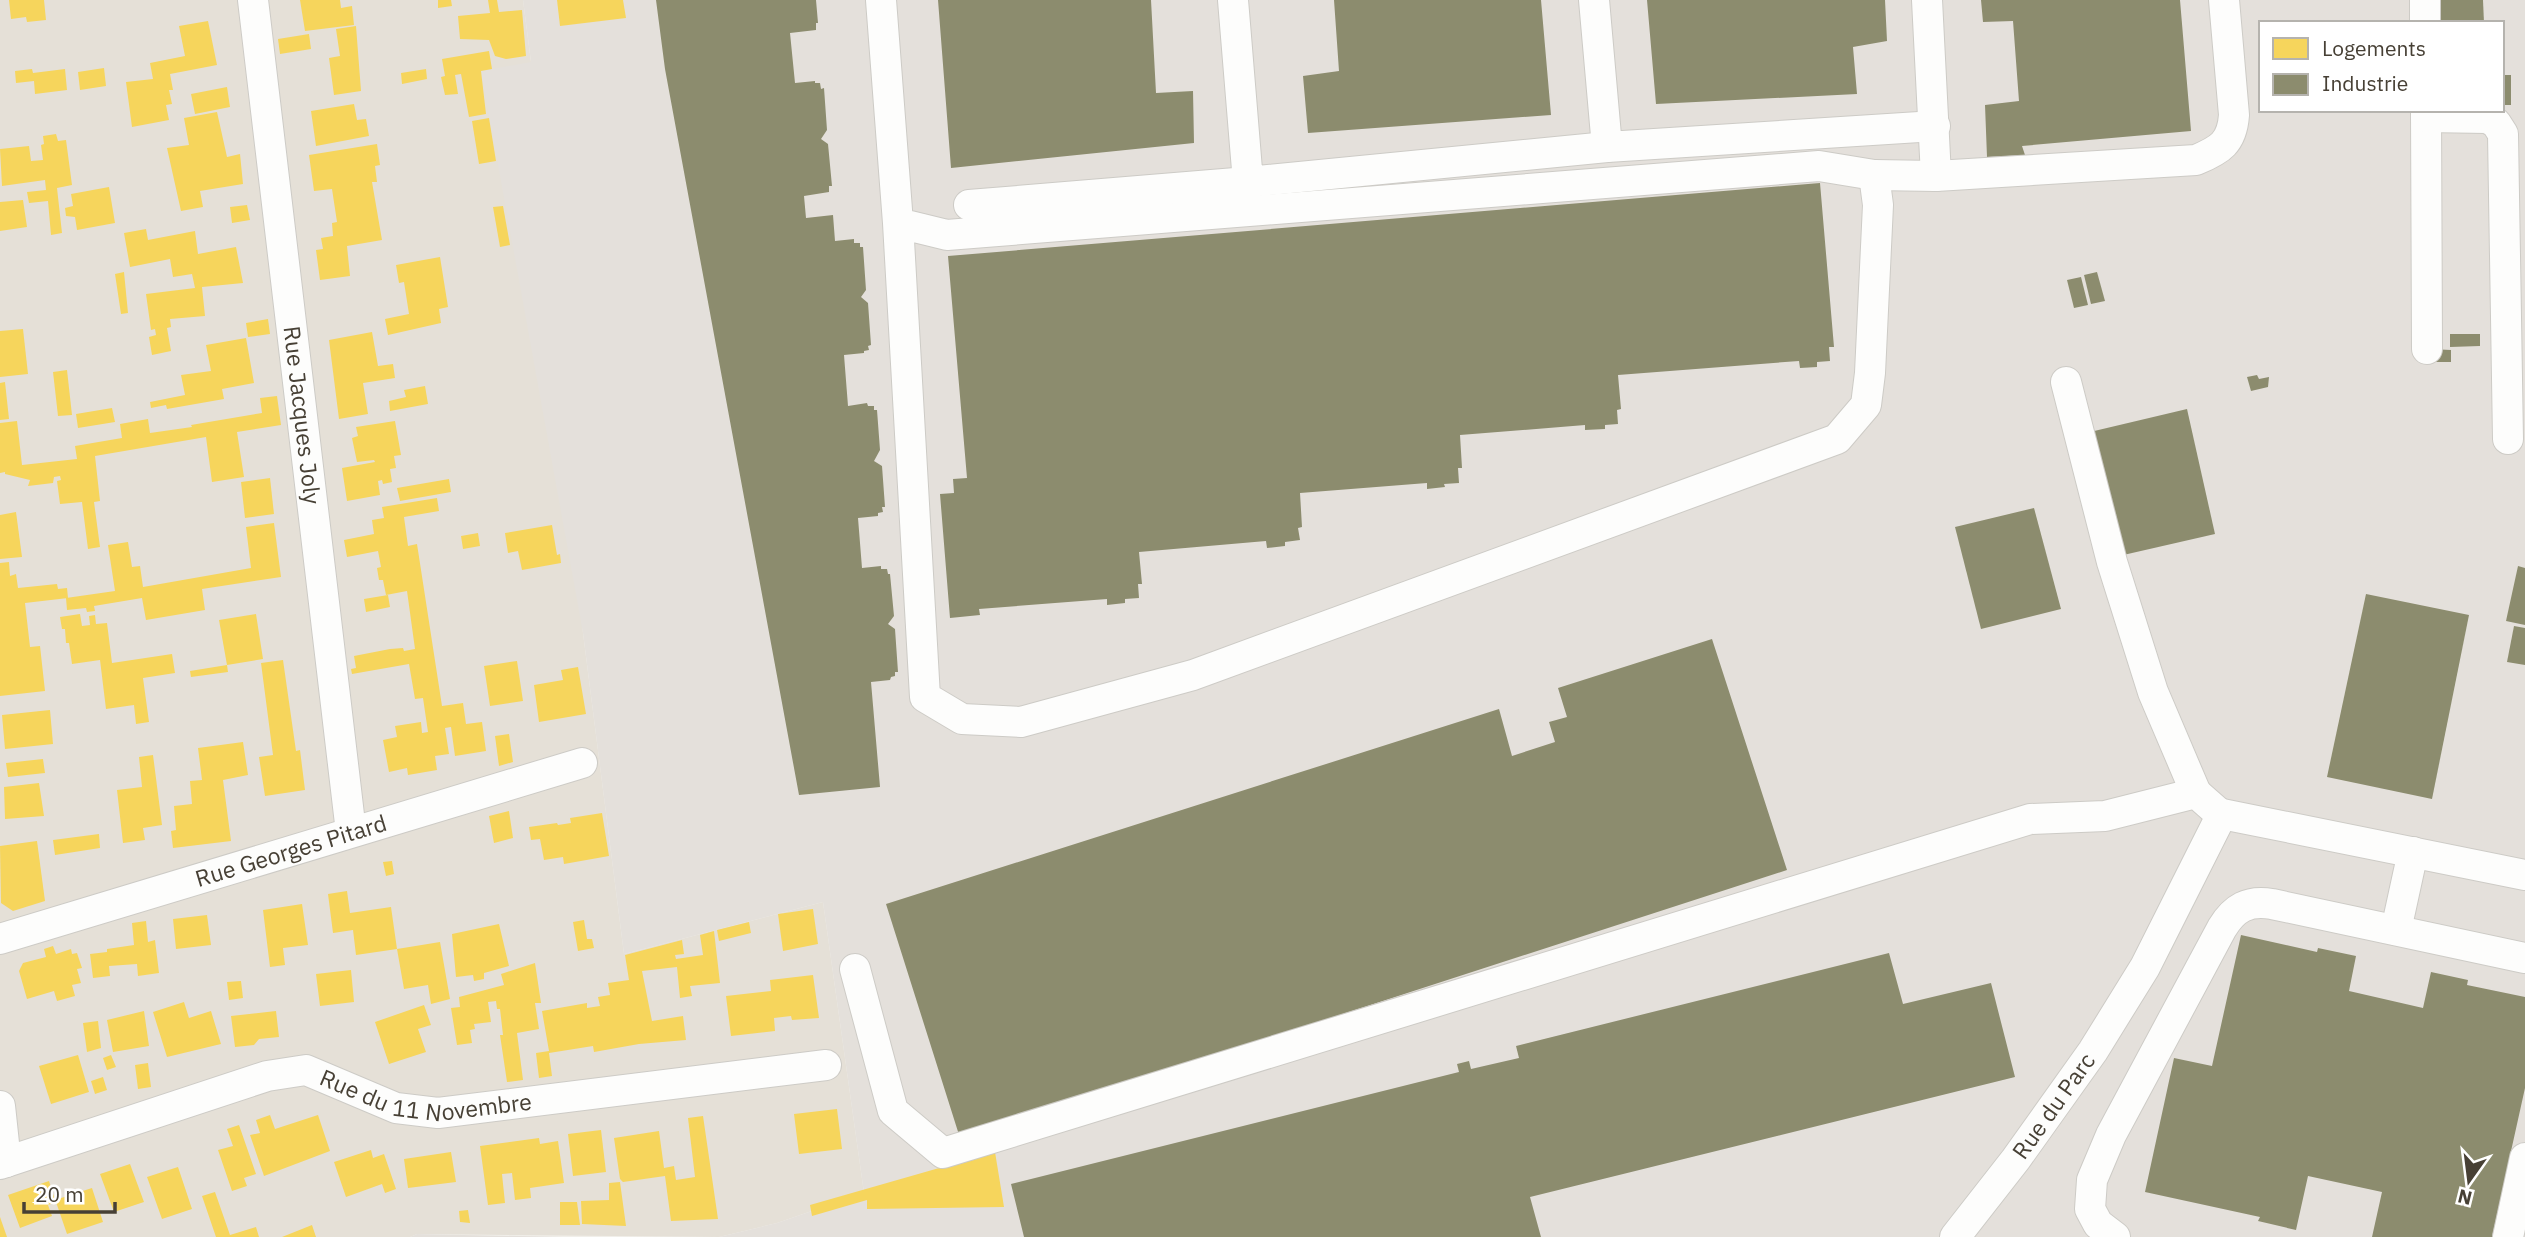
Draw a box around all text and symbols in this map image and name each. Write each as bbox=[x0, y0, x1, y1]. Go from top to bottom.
legend bbox=[2259, 21, 2504, 112]
text: Logements bbox=[2322, 34, 2426, 62]
text: Industrie bbox=[2322, 69, 2408, 97]
street label: Rue Jacques Joly bbox=[278, 324, 328, 506]
street label: Rue Georges Pitard bbox=[191, 807, 390, 893]
street label: Rue du Parc bbox=[2005, 1046, 2101, 1165]
street label: Rue du 11 Novembre bbox=[316, 1062, 533, 1127]
north arrow bbox=[2434, 1146, 2504, 1216]
scale bar bbox=[24, 1170, 116, 1214]
text: 20 m bbox=[35, 1180, 84, 1208]
text: N bbox=[2455, 1184, 2474, 1211]

